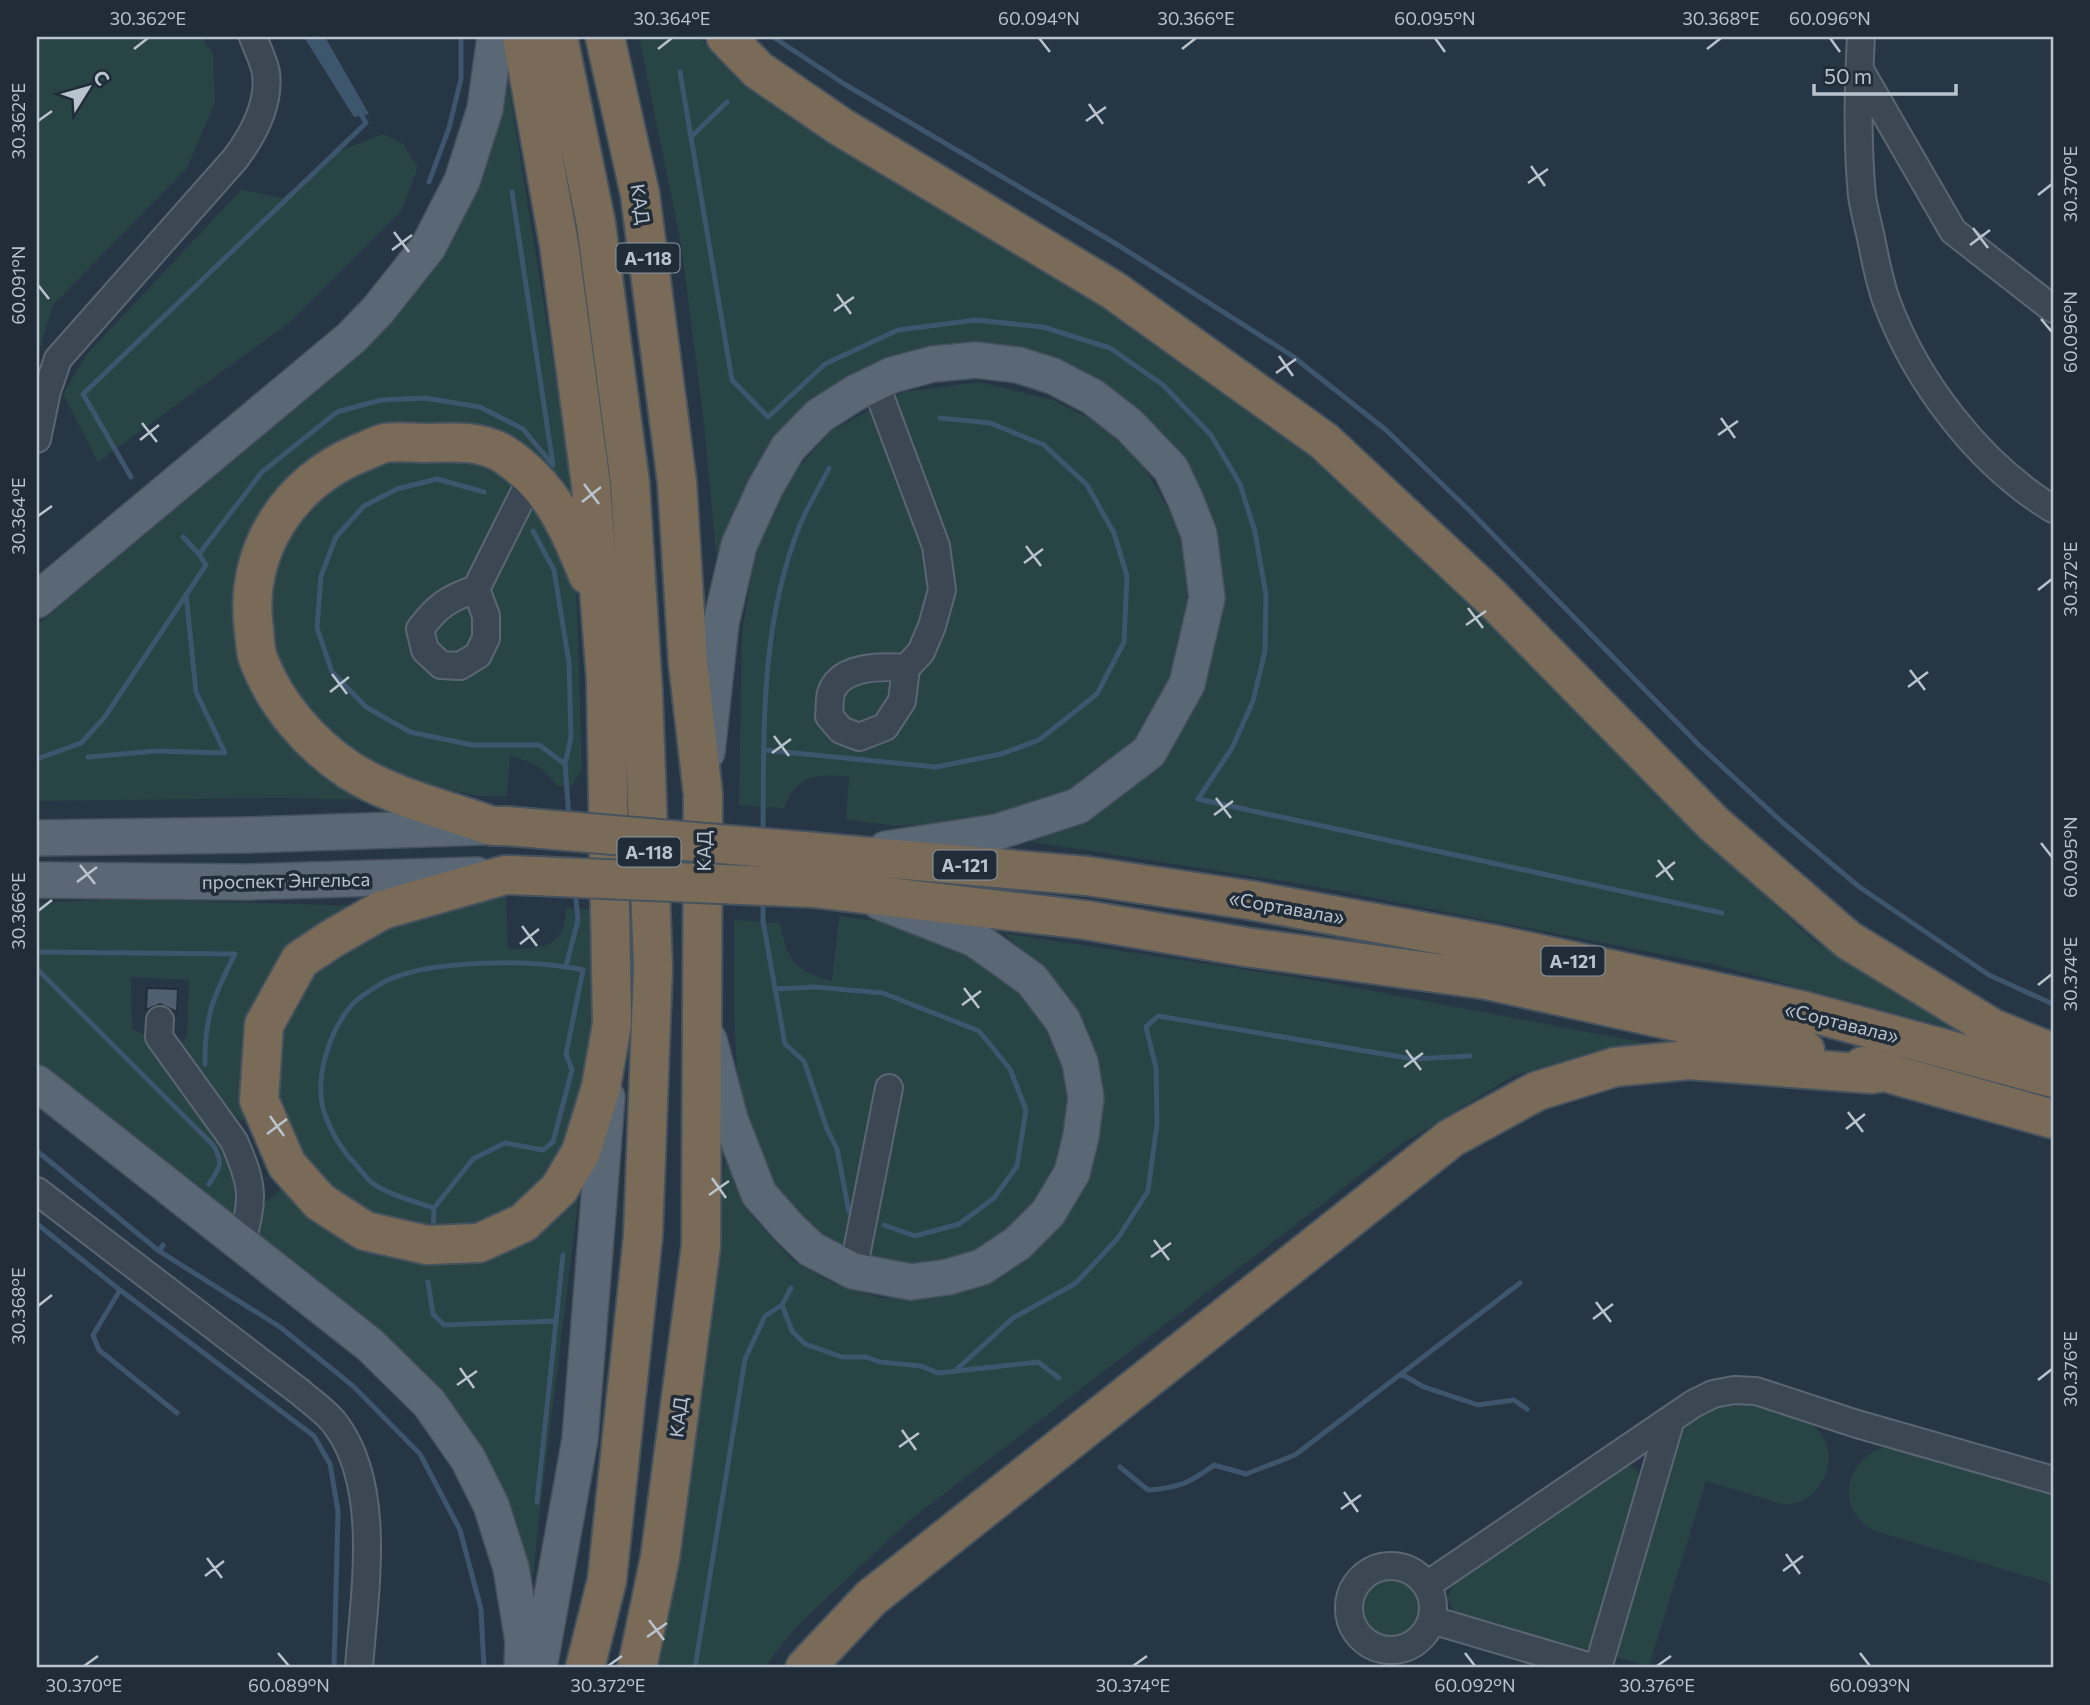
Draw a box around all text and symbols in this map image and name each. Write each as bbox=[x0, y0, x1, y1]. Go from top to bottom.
text: 30.362°E bbox=[110, 7, 186, 29]
text: 30.364°E bbox=[633, 7, 711, 29]
text: 60.094°N bbox=[998, 7, 1080, 29]
text: 30.366°E bbox=[1157, 7, 1235, 29]
text: 60.095°N bbox=[1394, 7, 1476, 29]
text: 30.368°E bbox=[1682, 7, 1760, 29]
text: 60.096°N bbox=[1789, 7, 1871, 29]
north arrow bbox=[52, 52, 122, 122]
scale bar bbox=[1814, 52, 1955, 96]
text: 50 m bbox=[1824, 63, 1872, 88]
text: С bbox=[89, 65, 115, 90]
text: 30.362°E bbox=[7, 83, 29, 159]
text: 30.370°E bbox=[2059, 146, 2081, 222]
street label: КАД bbox=[626, 182, 656, 226]
road number: А-118 bbox=[616, 244, 680, 272]
text: 60.091°N bbox=[7, 246, 29, 324]
text: 60.096°N bbox=[2059, 291, 2081, 373]
text: 30.364°E bbox=[7, 477, 29, 555]
text: 30.372°E bbox=[2059, 542, 2081, 616]
text: 60.095°N bbox=[2059, 816, 2081, 898]
street label: КАД bbox=[692, 831, 715, 871]
road number: А-118 bbox=[618, 838, 680, 866]
road number: А-121 bbox=[934, 850, 996, 880]
street label: проспект Энгельса bbox=[202, 867, 370, 893]
text: 30.366°E bbox=[7, 872, 29, 950]
street label: «Сортавала» bbox=[1228, 886, 1347, 928]
text: 30.374°E bbox=[2059, 937, 2081, 1011]
road number: А-121 bbox=[1542, 946, 1604, 976]
street label: «Сортавала» bbox=[1783, 997, 1901, 1047]
text: 30.368°E bbox=[7, 1267, 29, 1345]
text: 30.376°E bbox=[2059, 1331, 2081, 1407]
street label: КАД bbox=[664, 1395, 692, 1439]
text: 30.370°E bbox=[46, 1674, 122, 1696]
text: 60.089°N bbox=[248, 1674, 330, 1696]
text: 30.372°E bbox=[571, 1674, 645, 1696]
text: 30.374°E bbox=[1096, 1674, 1170, 1696]
text: 60.092°N bbox=[1434, 1674, 1516, 1696]
text: 30.376°E bbox=[1619, 1674, 1695, 1696]
text: 60.093°N bbox=[1829, 1674, 1911, 1696]

